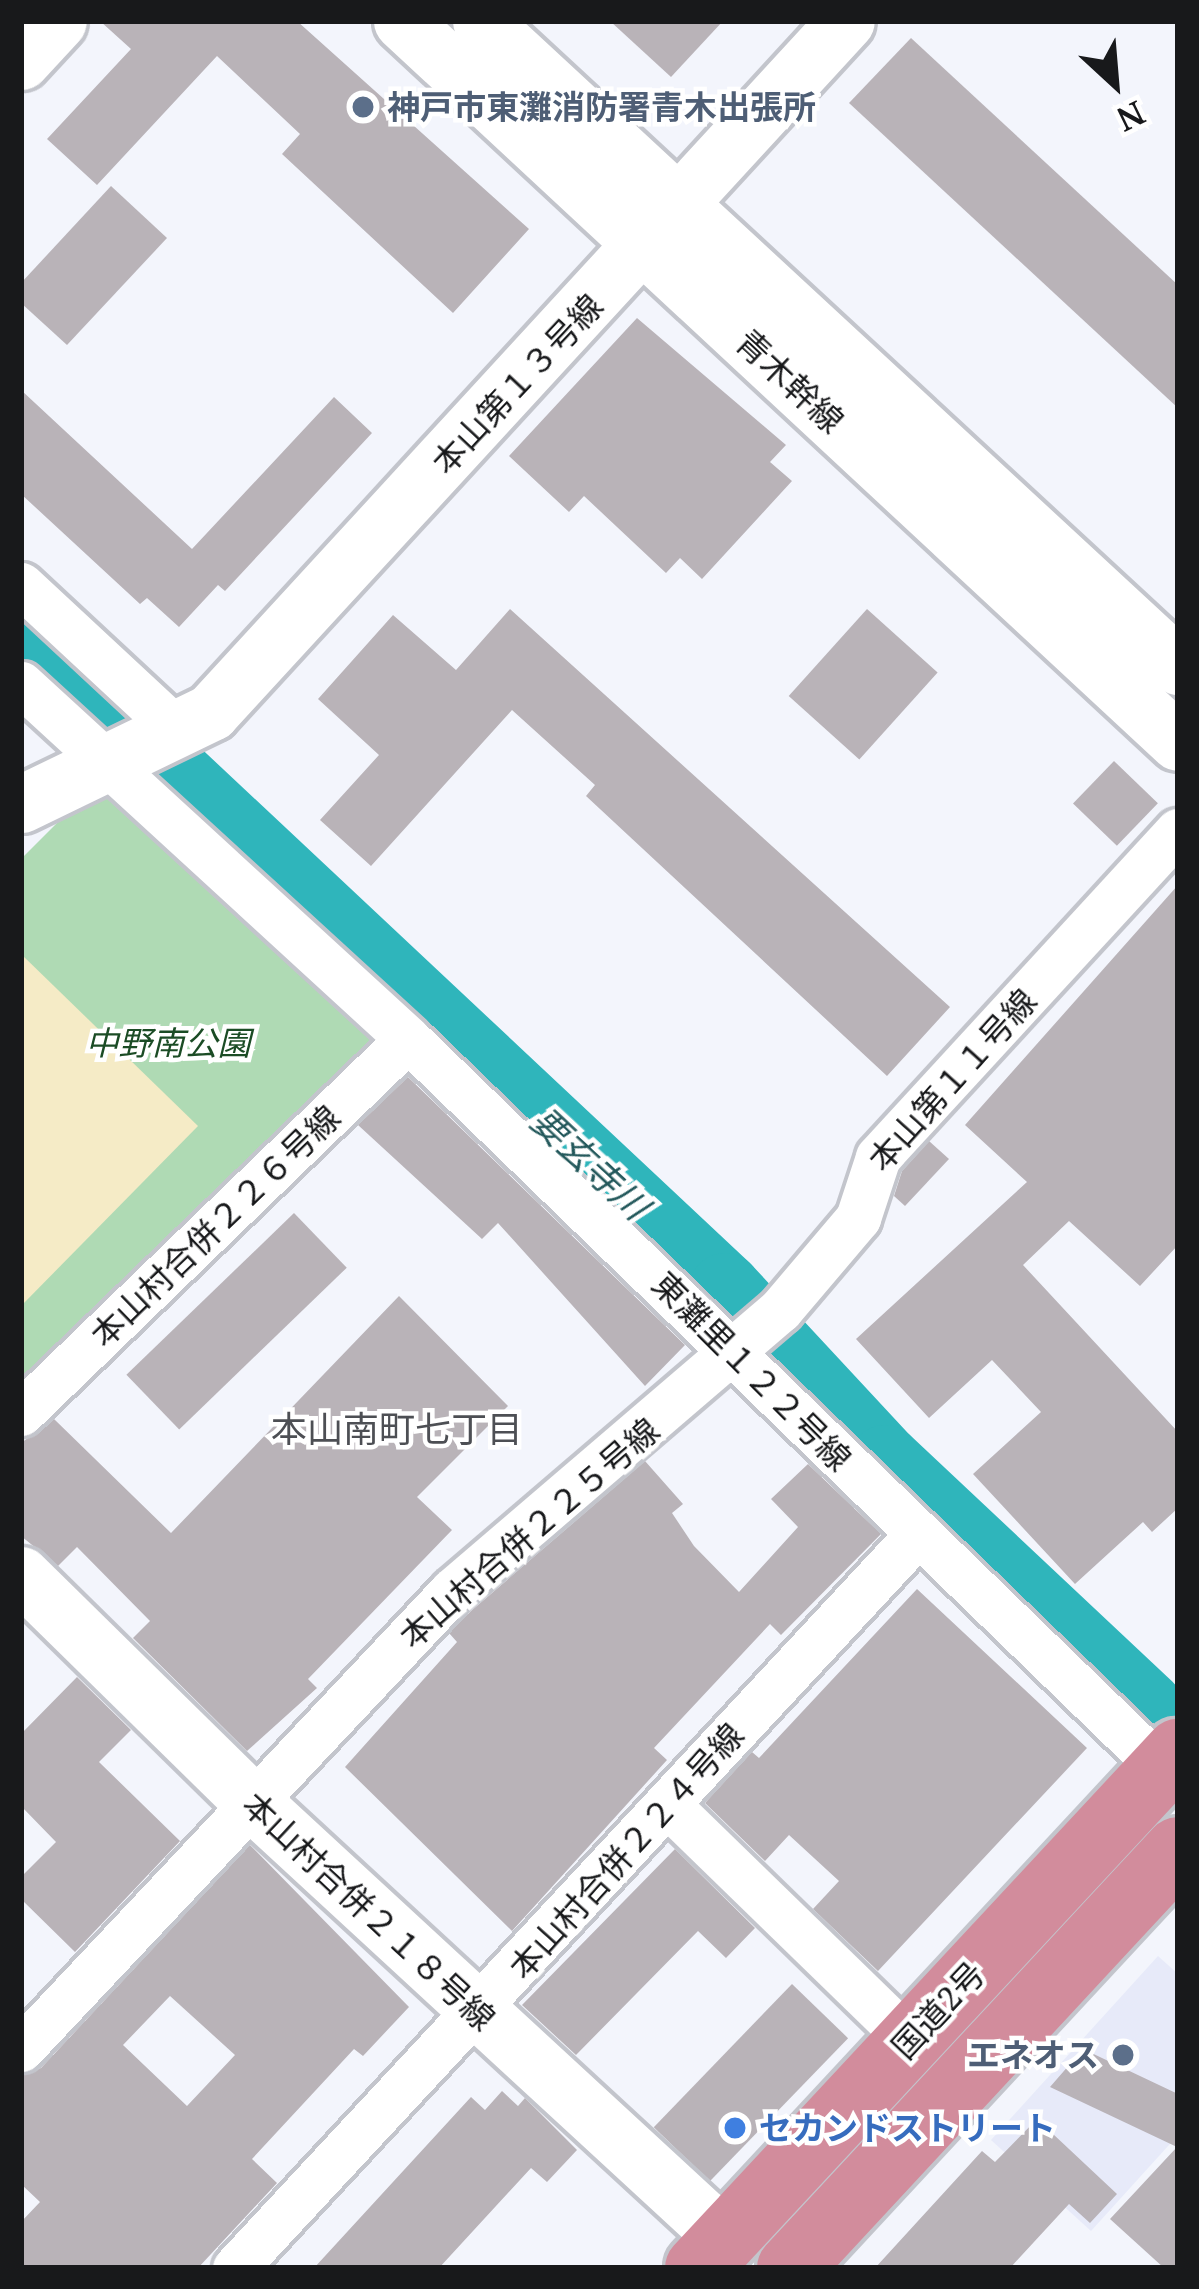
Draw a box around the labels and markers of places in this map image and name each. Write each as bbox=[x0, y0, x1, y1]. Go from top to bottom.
place label: 神戸市東灘消防署青木出張所 bbox=[387, 87, 816, 127]
marker: 神戸市東灘消防署青木出張所 bbox=[350, 94, 376, 120]
place label: エネオス bbox=[967, 2035, 1099, 2075]
marker: エネオス bbox=[1110, 2042, 1136, 2068]
place label: セカンドストリート bbox=[759, 2108, 1056, 2148]
marker: セカンドストリート bbox=[722, 2115, 748, 2141]

